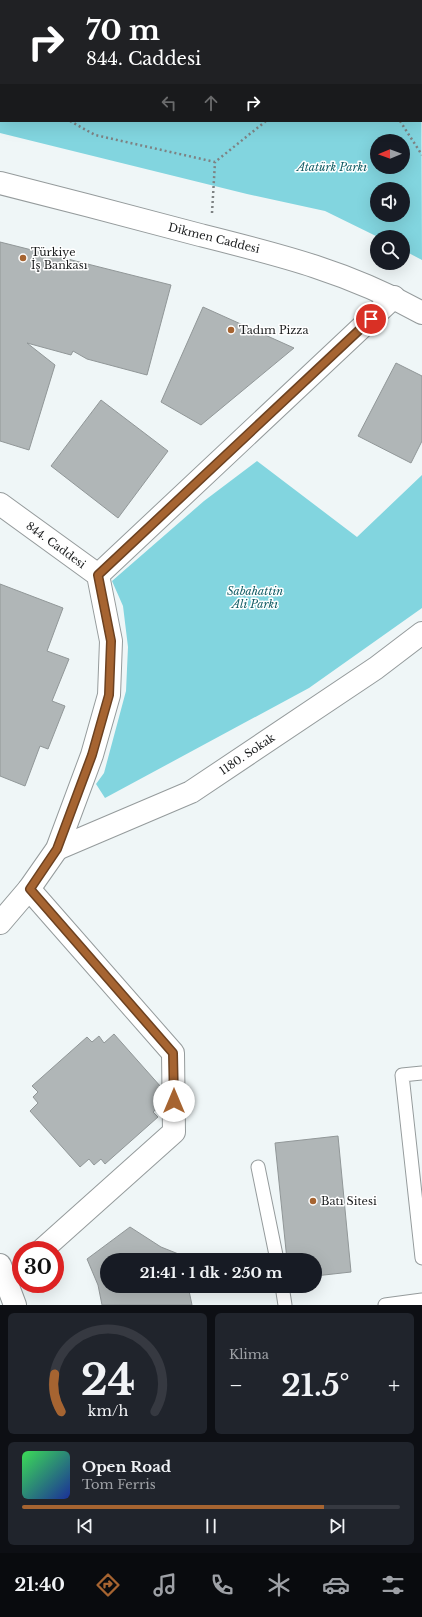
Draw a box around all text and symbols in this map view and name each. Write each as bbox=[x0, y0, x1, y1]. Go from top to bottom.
text: 70 m bbox=[86, 13, 160, 48]
icon: right bbox=[20, 16, 72, 68]
text: 844. Caddesi bbox=[86, 48, 201, 70]
icon: left bbox=[158, 92, 180, 114]
icon: ahead bbox=[200, 92, 222, 114]
icon: right bbox=[242, 92, 264, 114]
north arrow bbox=[370, 134, 410, 174]
map controls bbox=[370, 134, 410, 270]
park label: Atatürk Parkı bbox=[295, 160, 367, 174]
button: sound bbox=[370, 182, 410, 222]
street label: Dikmen Caddesi bbox=[167, 220, 261, 256]
button: search bbox=[370, 230, 410, 270]
place label: Türkiye İş Bankası bbox=[31, 245, 88, 272]
marker: Türkiye İş Bankası bbox=[18, 253, 28, 263]
pin bbox=[354, 302, 388, 336]
icon: arrive bbox=[360, 308, 382, 330]
place label: Tadım Pizza bbox=[239, 323, 309, 337]
marker: Tadım Pizza bbox=[226, 325, 236, 335]
street label: 844. Caddesi bbox=[23, 519, 89, 572]
park label: Sabahattin Ali Parkı bbox=[227, 584, 283, 611]
street label: 1180. Sokak bbox=[217, 730, 278, 778]
position arrow bbox=[153, 1080, 195, 1122]
place label: Batı Sitesi bbox=[321, 1194, 377, 1208]
marker: Batı Sitesi bbox=[308, 1196, 318, 1206]
speed limit sign: 30 bbox=[12, 1241, 64, 1293]
text: 21:41 · 1 dk · 250 m bbox=[140, 1263, 282, 1282]
text: Klima bbox=[229, 1346, 269, 1363]
text: 24 bbox=[80, 1354, 135, 1405]
text: 21.5° bbox=[281, 1367, 350, 1404]
text: − bbox=[229, 1372, 243, 1399]
text: + bbox=[388, 1372, 400, 1399]
text: km/h bbox=[87, 1401, 128, 1419]
text: Open Road bbox=[82, 1457, 171, 1476]
text: Tom Ferris bbox=[82, 1476, 156, 1493]
icon: previous bbox=[74, 1515, 96, 1537]
icon: pause bbox=[200, 1515, 222, 1537]
icon: next bbox=[326, 1515, 348, 1537]
icon: directions bbox=[94, 1571, 122, 1599]
icon: music bbox=[151, 1571, 179, 1599]
icon: phone bbox=[208, 1571, 236, 1599]
icon: climate bbox=[265, 1571, 293, 1599]
icon: car bbox=[322, 1571, 350, 1599]
icon: filters bbox=[379, 1571, 407, 1599]
text: 21:40 bbox=[15, 1574, 65, 1596]

